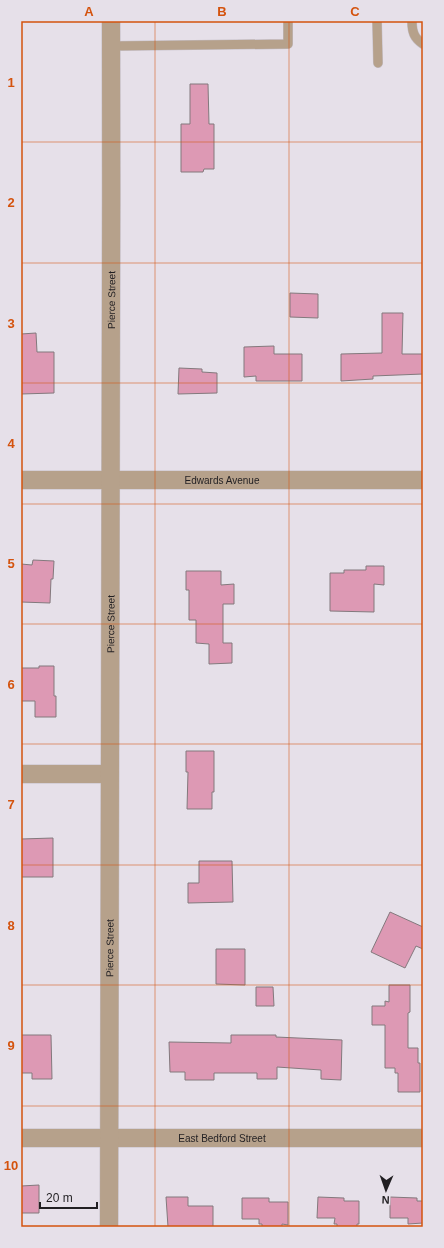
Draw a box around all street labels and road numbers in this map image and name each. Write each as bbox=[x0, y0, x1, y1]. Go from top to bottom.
street label: Pierce Street bbox=[106, 271, 117, 329]
street label: Edwards Avenue bbox=[185, 475, 260, 486]
street label: Pierce Street bbox=[105, 595, 116, 653]
street label: Pierce Street bbox=[104, 919, 115, 977]
street label: East Bedford Street bbox=[178, 1133, 266, 1144]

